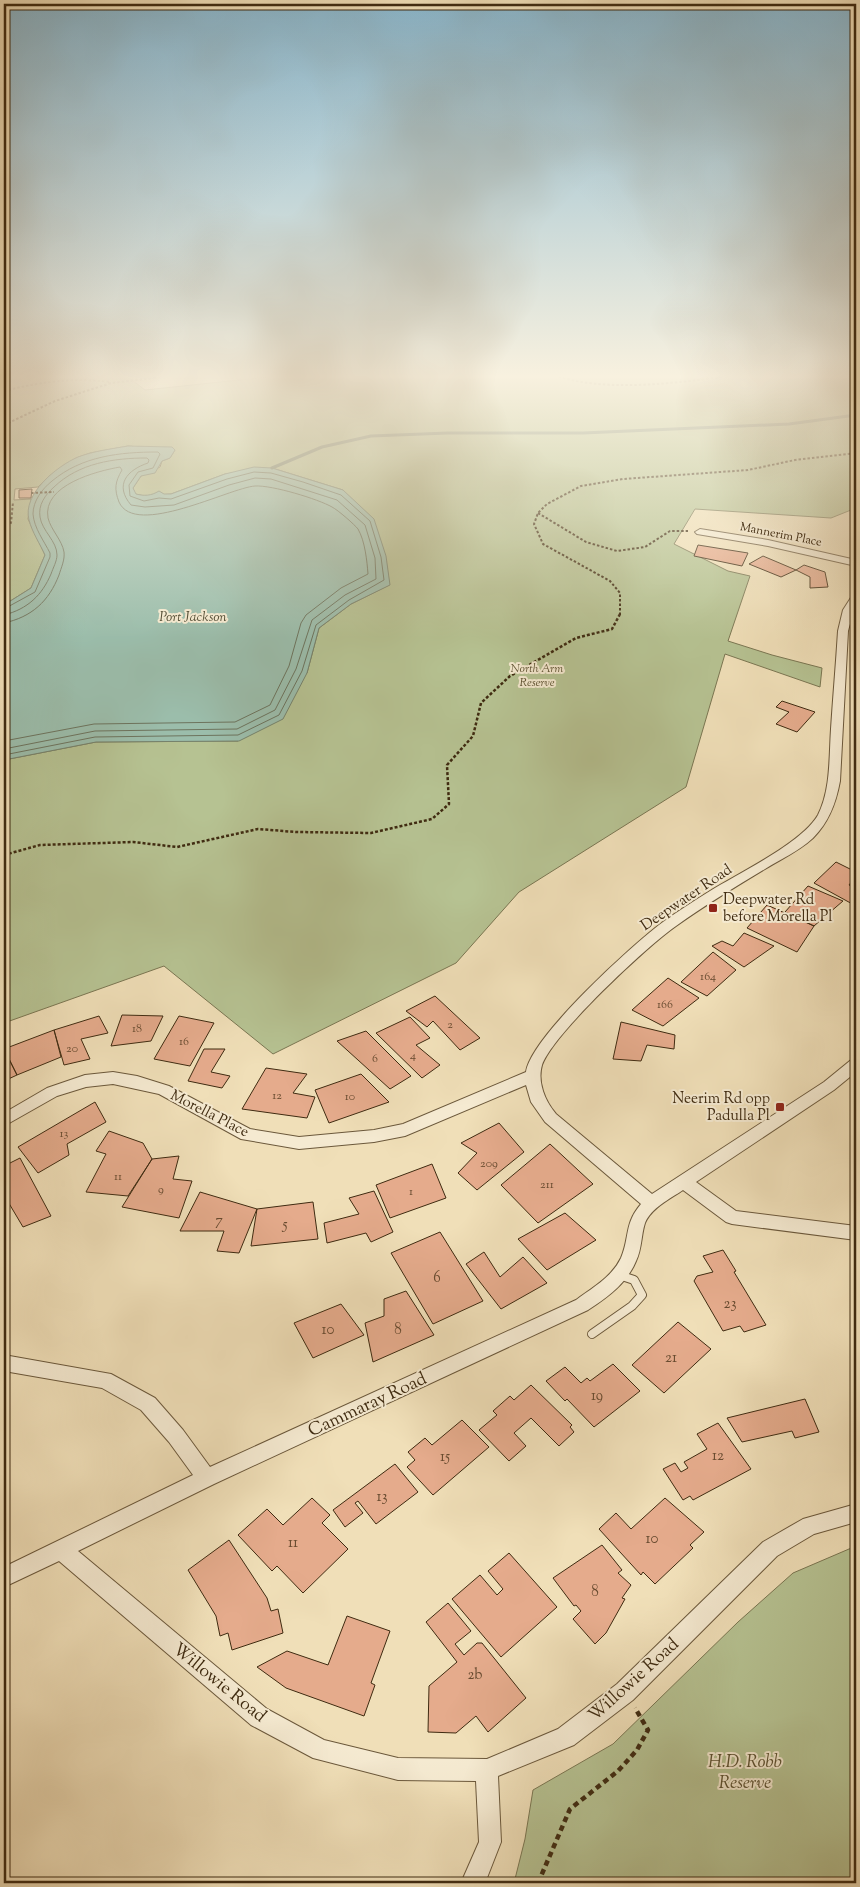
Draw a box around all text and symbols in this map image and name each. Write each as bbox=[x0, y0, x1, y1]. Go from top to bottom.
street label: Mannerim Place bbox=[738, 518, 824, 552]
water label: Port Jackson bbox=[159, 608, 227, 628]
park label: North Arm Reserve bbox=[511, 660, 563, 692]
street label: Deepwater Road bbox=[637, 860, 737, 937]
place label: Deepwater Rd before Morella Pl bbox=[723, 890, 833, 928]
marker: Deepwater Rd before Morella Pl bbox=[707, 902, 719, 914]
house number: 164 bbox=[700, 968, 716, 986]
house number: 166 bbox=[657, 996, 673, 1014]
house number: 2 bbox=[447, 1016, 453, 1034]
house number: 18 bbox=[132, 1020, 142, 1038]
house number: 16 bbox=[179, 1033, 189, 1051]
house number: 20 bbox=[66, 1040, 78, 1058]
house number: 4 bbox=[410, 1047, 416, 1065]
house number: 6 bbox=[372, 1050, 378, 1068]
street label: Morella Place bbox=[166, 1085, 252, 1143]
house number: 12 bbox=[272, 1087, 282, 1105]
house number: 10 bbox=[345, 1088, 355, 1106]
place label: Neerim Rd opp Padulla Pl bbox=[672, 1089, 770, 1127]
marker: Neerim Rd opp Padulla Pl bbox=[774, 1101, 786, 1113]
house number: 13 bbox=[60, 1125, 69, 1143]
house number: 209 bbox=[480, 1155, 498, 1173]
house number: 11 bbox=[114, 1168, 122, 1186]
house number: 211 bbox=[540, 1176, 554, 1194]
house number: 9 bbox=[158, 1181, 164, 1199]
house number: 1 bbox=[409, 1183, 413, 1201]
house number: 7 bbox=[215, 1211, 223, 1232]
house number: 5 bbox=[281, 1215, 288, 1236]
house number: 6 bbox=[433, 1268, 441, 1289]
house number: 23 bbox=[723, 1294, 737, 1315]
house number: 10 bbox=[322, 1320, 335, 1341]
house number: 8 bbox=[394, 1320, 402, 1341]
house number: 21 bbox=[665, 1348, 677, 1369]
street label: Cammaray Road bbox=[304, 1367, 432, 1445]
house number: 19 bbox=[591, 1386, 603, 1407]
house number: 12 bbox=[712, 1446, 724, 1467]
house number: 15 bbox=[440, 1447, 450, 1468]
house number: 13 bbox=[376, 1487, 388, 1508]
house number: 10 bbox=[646, 1529, 659, 1550]
house number: 11 bbox=[288, 1533, 298, 1554]
house number: 8 bbox=[591, 1582, 599, 1603]
street label: Willowie Road bbox=[583, 1633, 686, 1728]
street label: Willowie Road bbox=[166, 1637, 271, 1730]
house number: 2b bbox=[467, 1665, 483, 1686]
park label: H.D. Robb Reserve bbox=[708, 1750, 782, 1797]

